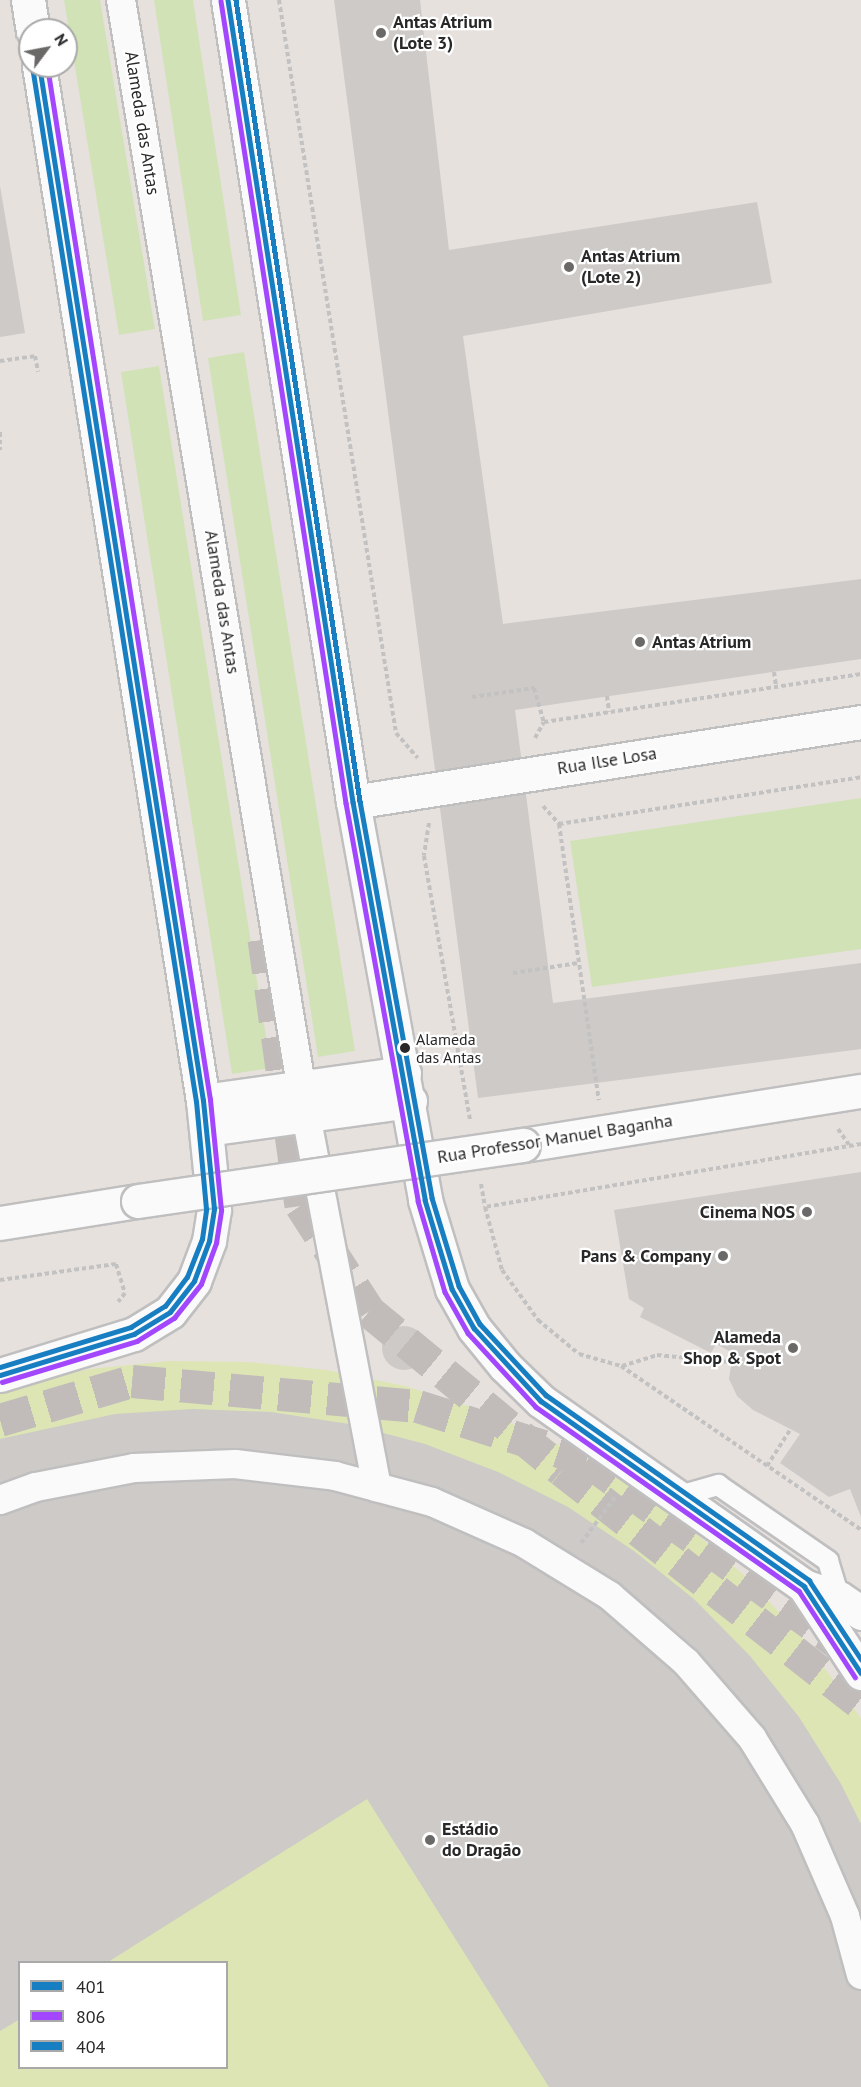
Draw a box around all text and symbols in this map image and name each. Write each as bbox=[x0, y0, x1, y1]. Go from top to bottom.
place label: Antas Atrium (Lote 3) bbox=[393, 12, 493, 54]
north arrow bbox=[18, 18, 78, 78]
marker: Antas Atrium (Lote 3) bbox=[374, 26, 388, 40]
text: N bbox=[50, 30, 73, 49]
street label: Alameda das Antas bbox=[120, 49, 164, 197]
place label: Antas Atrium (Lote 2) bbox=[581, 246, 681, 288]
marker: Antas Atrium (Lote 2) bbox=[562, 260, 576, 274]
street label: Alameda das Antas bbox=[200, 528, 244, 676]
place label: Antas Atrium bbox=[652, 631, 752, 653]
marker: Antas Atrium bbox=[633, 635, 647, 649]
street label: Rua Ilse Losa bbox=[556, 742, 658, 780]
place label: Alameda das Antas bbox=[416, 1029, 482, 1067]
marker: Alameda das Antas bbox=[399, 1042, 411, 1054]
street label: Rua Professor Manuel Baganha bbox=[436, 1110, 674, 1168]
place label: Cinema NOS bbox=[700, 1201, 795, 1223]
marker: Cinema NOS bbox=[800, 1205, 814, 1219]
place label: Pans & Company bbox=[581, 1245, 711, 1267]
marker: Pans & Company bbox=[716, 1249, 730, 1263]
place label: Alameda Shop & Spot bbox=[683, 1327, 781, 1370]
marker: Alameda Shop & Spot bbox=[786, 1341, 800, 1355]
place label: Estádio do Dragão bbox=[442, 1819, 521, 1862]
marker: Estádio do Dragão bbox=[423, 1833, 437, 1847]
legend bbox=[18, 1961, 228, 2069]
text: 401 bbox=[76, 1975, 105, 1998]
text: 806 bbox=[76, 2005, 105, 2028]
text: 404 bbox=[76, 2035, 105, 2058]

